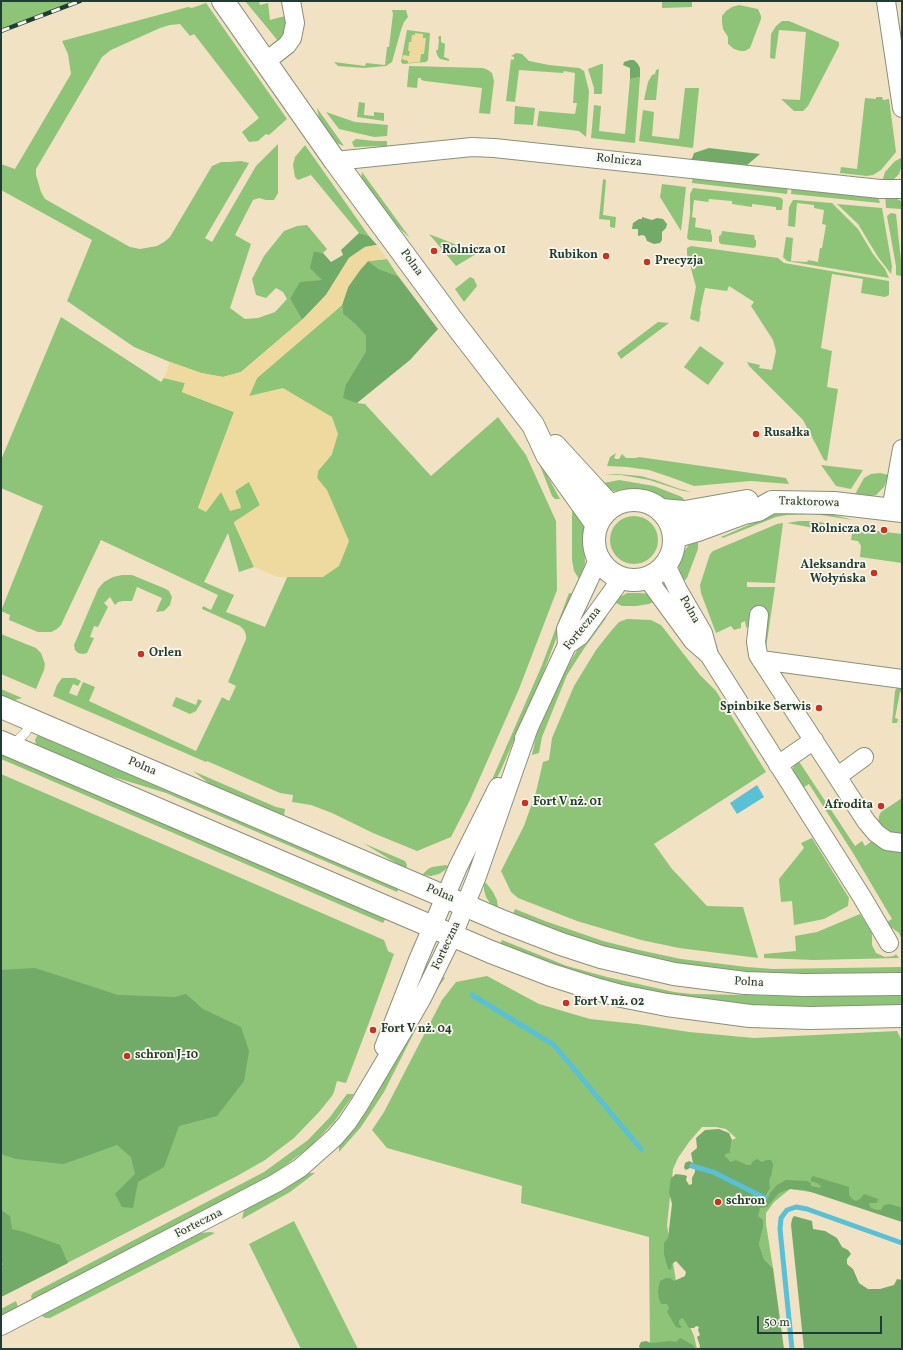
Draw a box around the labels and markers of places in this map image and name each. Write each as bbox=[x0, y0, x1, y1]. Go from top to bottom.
place label: Rolnicza 01 bbox=[442, 244, 506, 258]
marker: Rolnicza 01 bbox=[429, 246, 439, 256]
place label: Rubikon bbox=[549, 249, 598, 263]
marker: Rubikon bbox=[601, 251, 611, 261]
place label: Precyzja bbox=[655, 255, 703, 269]
marker: Precyzja bbox=[642, 257, 652, 267]
place label: Rusałka bbox=[764, 427, 810, 441]
marker: Rusałka bbox=[751, 429, 761, 439]
place label: Rolnicza 02 bbox=[811, 523, 876, 537]
marker: Rolnicza 02 bbox=[879, 525, 889, 535]
place label: Aleksandra Wołyńska bbox=[801, 559, 866, 587]
marker: Aleksandra Wołyńska bbox=[869, 568, 879, 578]
place label: Orlen bbox=[149, 647, 182, 661]
marker: Orlen bbox=[136, 649, 146, 659]
place label: Spinbike Serwis bbox=[720, 701, 811, 715]
marker: Spinbike Serwis bbox=[814, 703, 824, 713]
place label: Fort V nż. 01 bbox=[533, 796, 602, 810]
marker: Fort V nż. 01 bbox=[520, 798, 530, 808]
place label: Afrodita bbox=[825, 799, 873, 813]
marker: Afrodita bbox=[876, 801, 886, 811]
place label: Fort V nż. 02 bbox=[574, 996, 644, 1010]
marker: Fort V nż. 02 bbox=[561, 998, 571, 1008]
place label: Fort V nż. 04 bbox=[381, 1023, 452, 1037]
marker: Fort V nż. 04 bbox=[368, 1025, 378, 1035]
place label: schron J-10 bbox=[135, 1049, 198, 1063]
marker: schron J-10 bbox=[122, 1051, 132, 1061]
place label: schron bbox=[726, 1195, 765, 1209]
marker: schron bbox=[713, 1197, 723, 1207]

